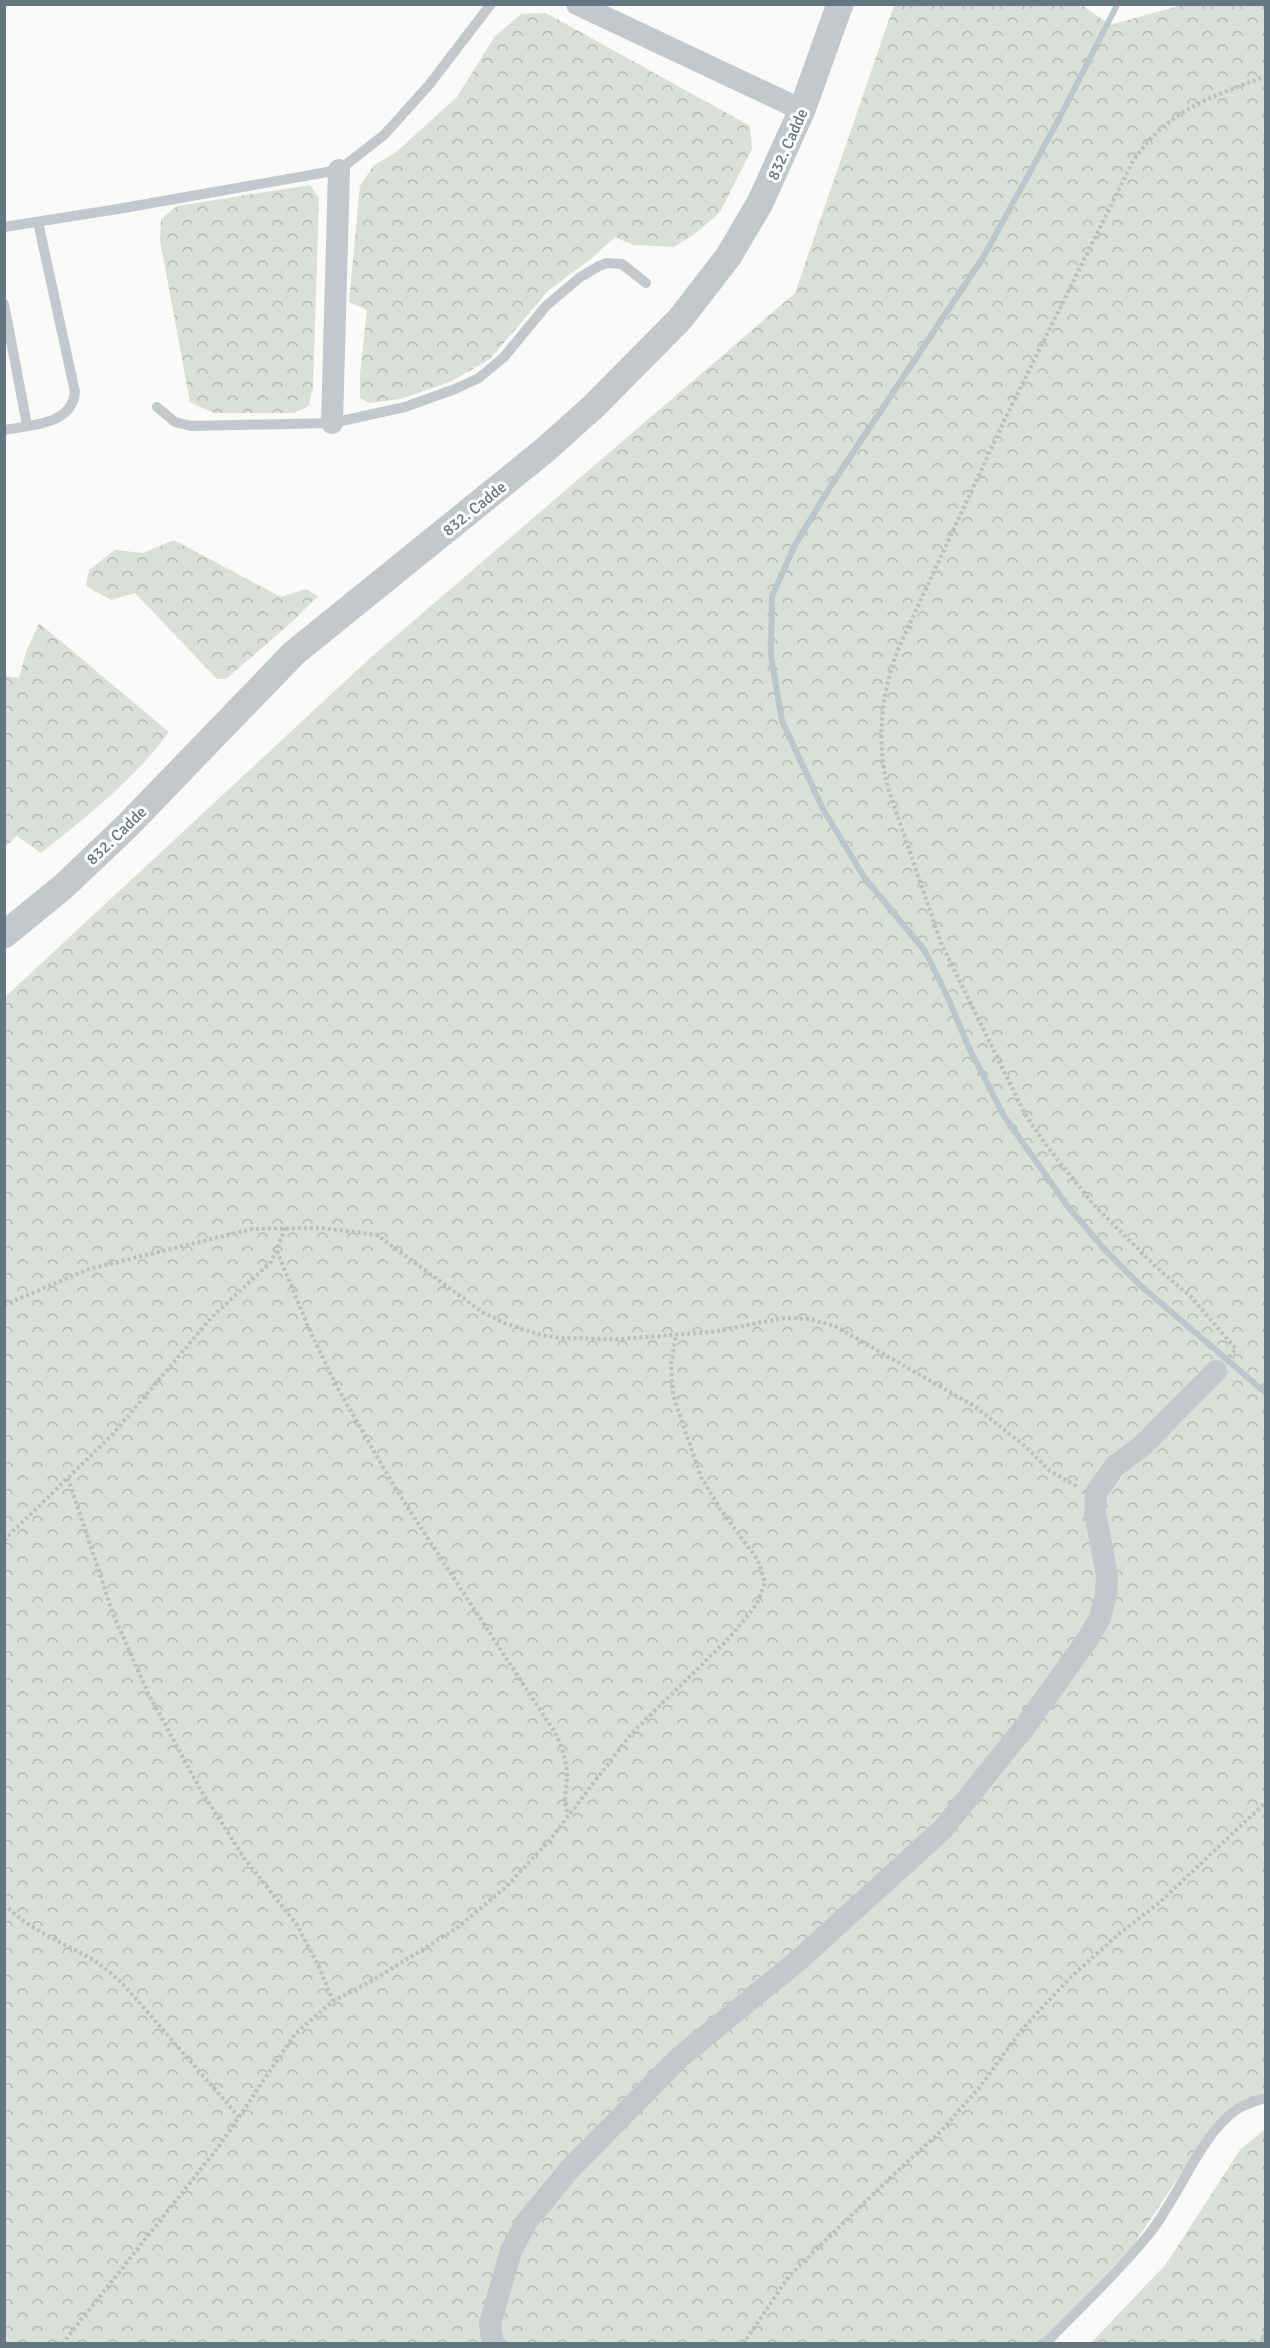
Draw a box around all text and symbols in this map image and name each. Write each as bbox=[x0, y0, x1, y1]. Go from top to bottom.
street label: 832. Cadde bbox=[763, 106, 813, 183]
street label: 832. Cadde bbox=[439, 477, 511, 541]
street label: 832. Cadde bbox=[82, 802, 151, 869]

